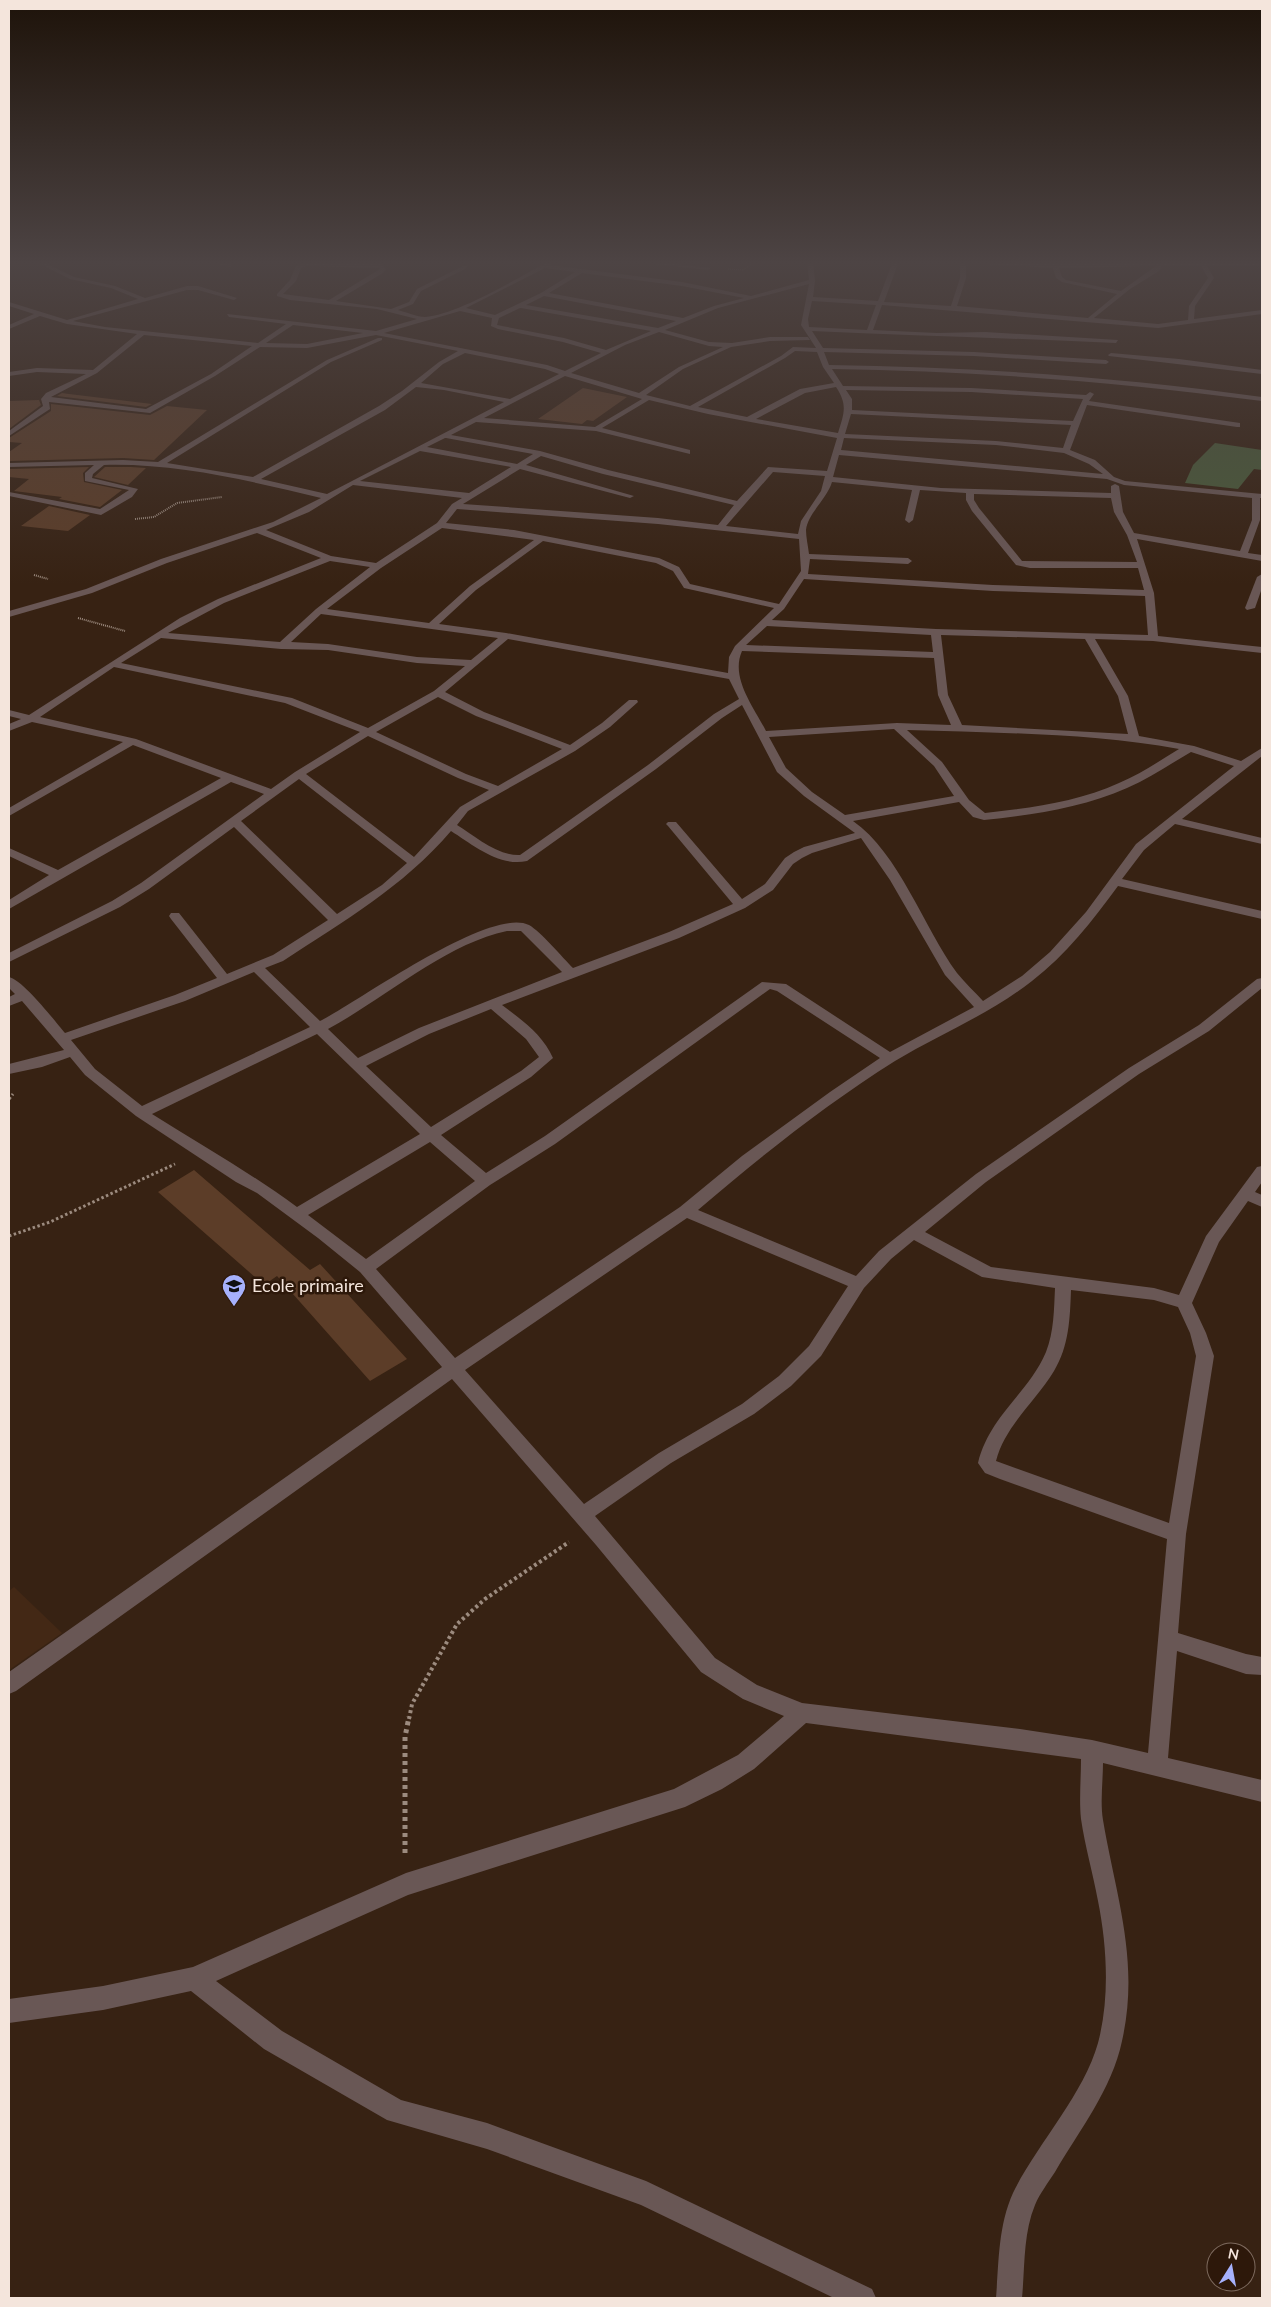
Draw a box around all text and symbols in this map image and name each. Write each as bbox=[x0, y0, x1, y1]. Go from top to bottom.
school or university icon: Ecole primaire bbox=[221, 1273, 247, 1307]
place label: Ecole primaire bbox=[252, 1274, 364, 1296]
north arrow bbox=[1206, 2242, 1256, 2292]
text: N bbox=[1227, 2244, 1240, 2263]

